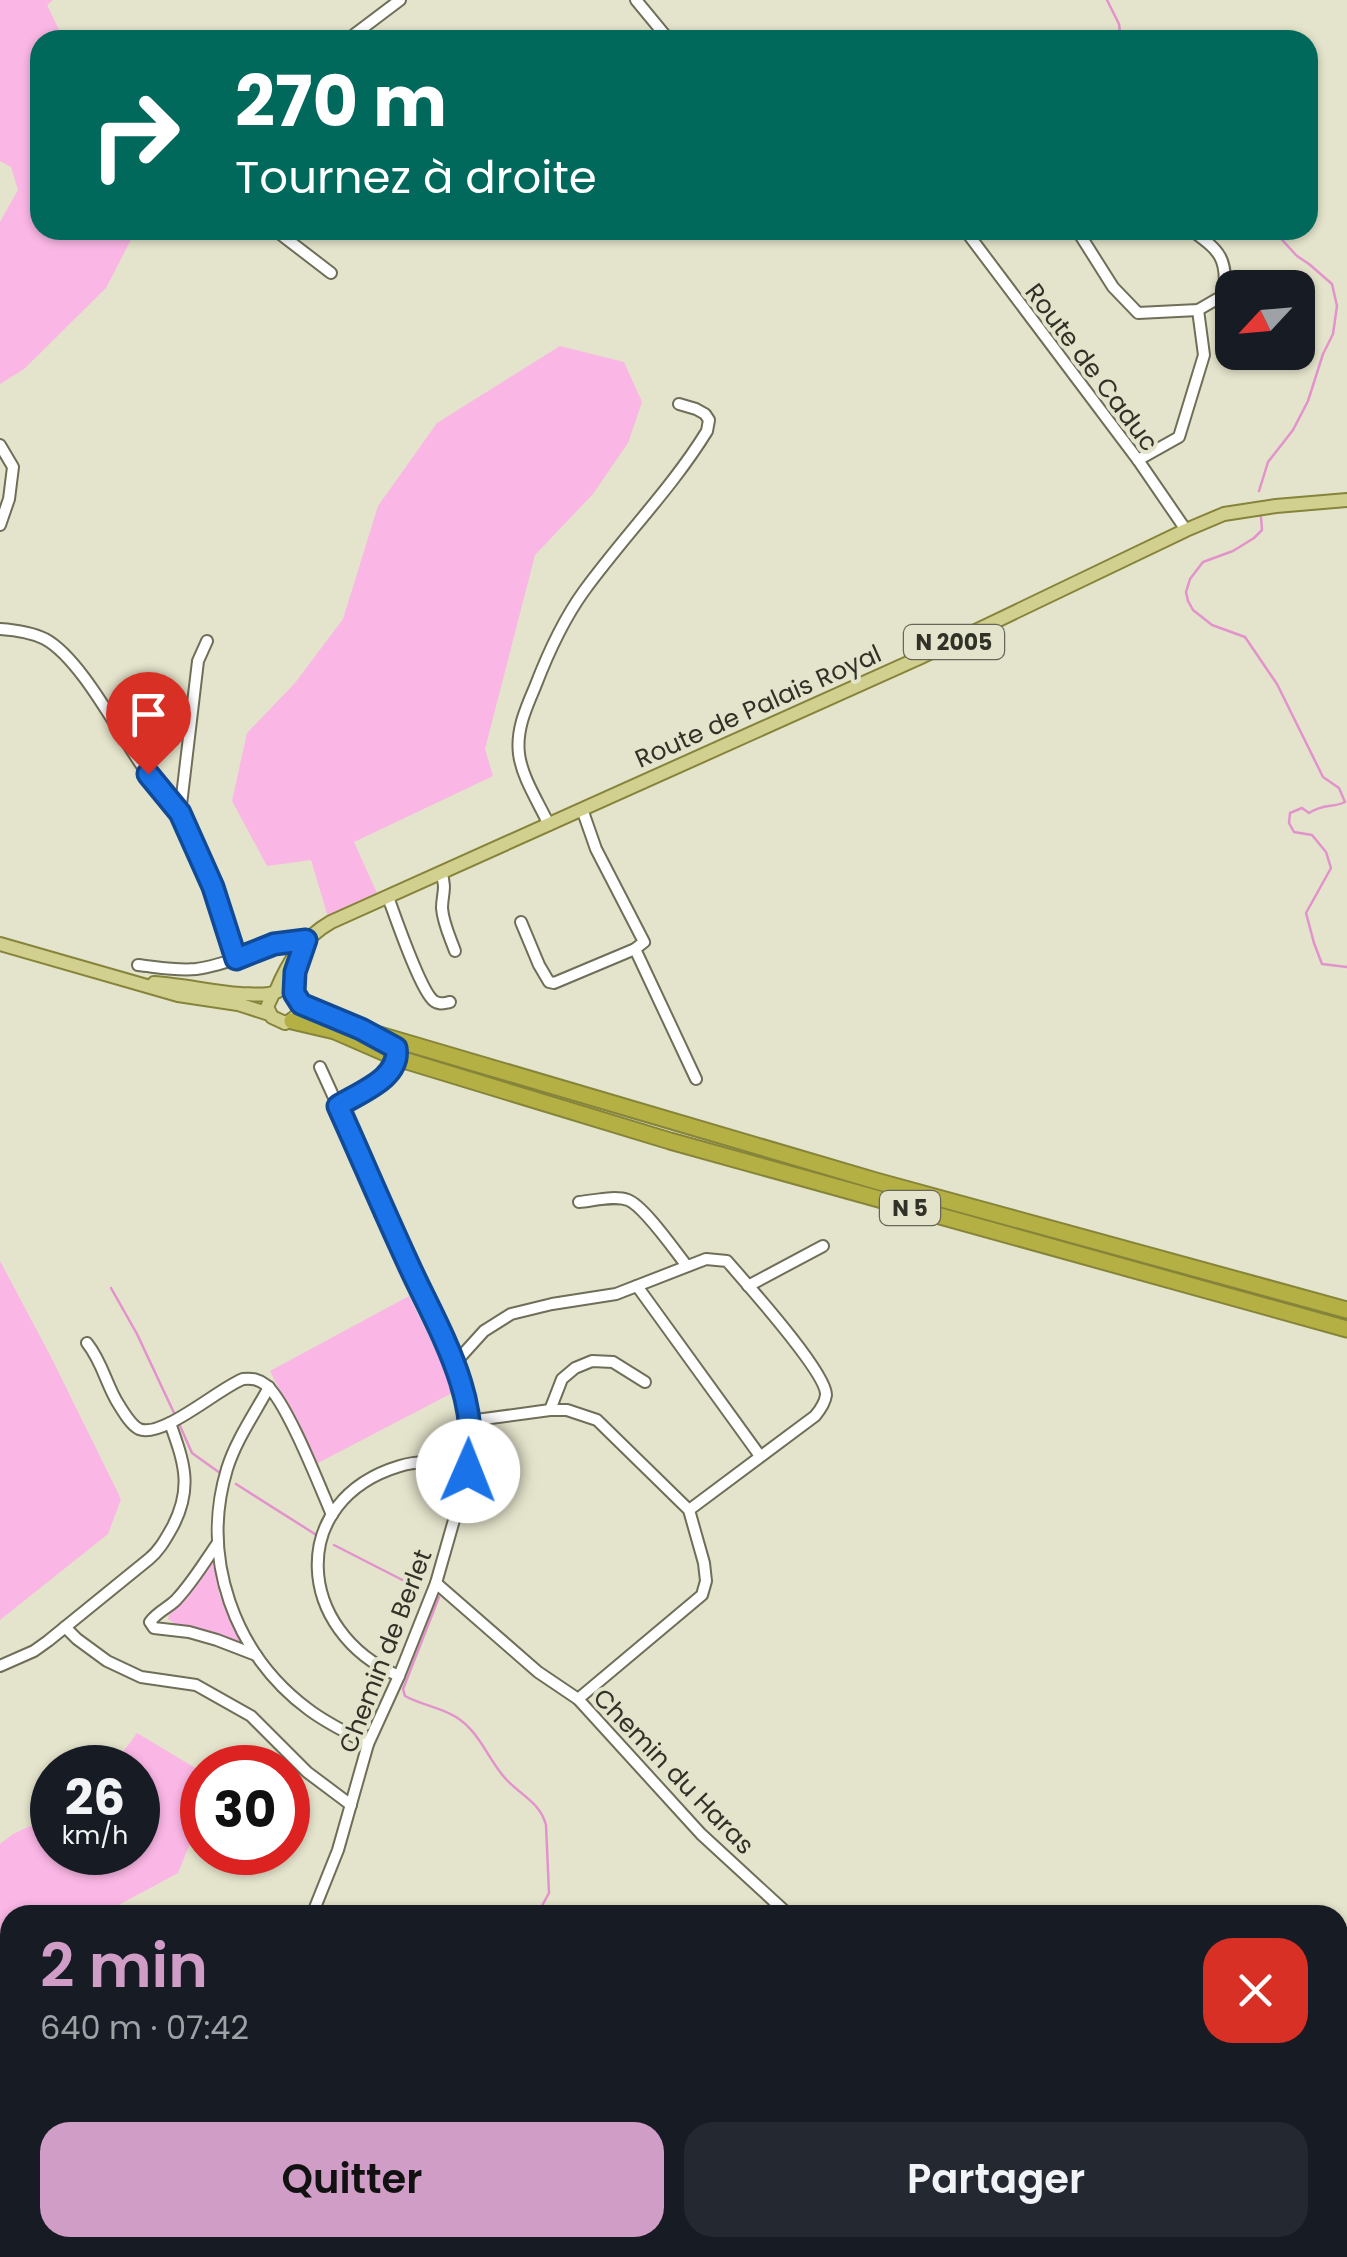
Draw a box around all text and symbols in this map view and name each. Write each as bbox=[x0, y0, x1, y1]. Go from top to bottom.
text: 270 m bbox=[235, 52, 447, 151]
icon: right bbox=[70, 70, 200, 200]
text: Tournez à droite bbox=[235, 146, 597, 209]
north arrow bbox=[1215, 270, 1315, 370]
map controls bbox=[1215, 270, 1315, 370]
street label: Route de Caduc bbox=[1017, 276, 1166, 458]
road number: N 2005 bbox=[904, 625, 1004, 659]
street label: Route de Palais Royal bbox=[629, 636, 887, 777]
pin bbox=[106, 672, 191, 775]
icon: arrive bbox=[121, 687, 176, 742]
road number: N 5 bbox=[880, 1191, 940, 1225]
position arrow bbox=[416, 1419, 520, 1523]
street label: Chemin de Berlet bbox=[331, 1544, 440, 1758]
street label: Chemin du Haras bbox=[585, 1681, 762, 1862]
speed limit sign: 30 bbox=[180, 1745, 310, 1875]
text: 26 bbox=[65, 1762, 125, 1833]
text: km/h bbox=[62, 1818, 128, 1853]
text: 2 min bbox=[40, 1924, 208, 2008]
button: close bbox=[1203, 1938, 1308, 2043]
text: 640 m · 07:42 bbox=[40, 2005, 249, 2050]
button: Quitter bbox=[40, 2122, 664, 2237]
button: Partager bbox=[684, 2122, 1308, 2237]

